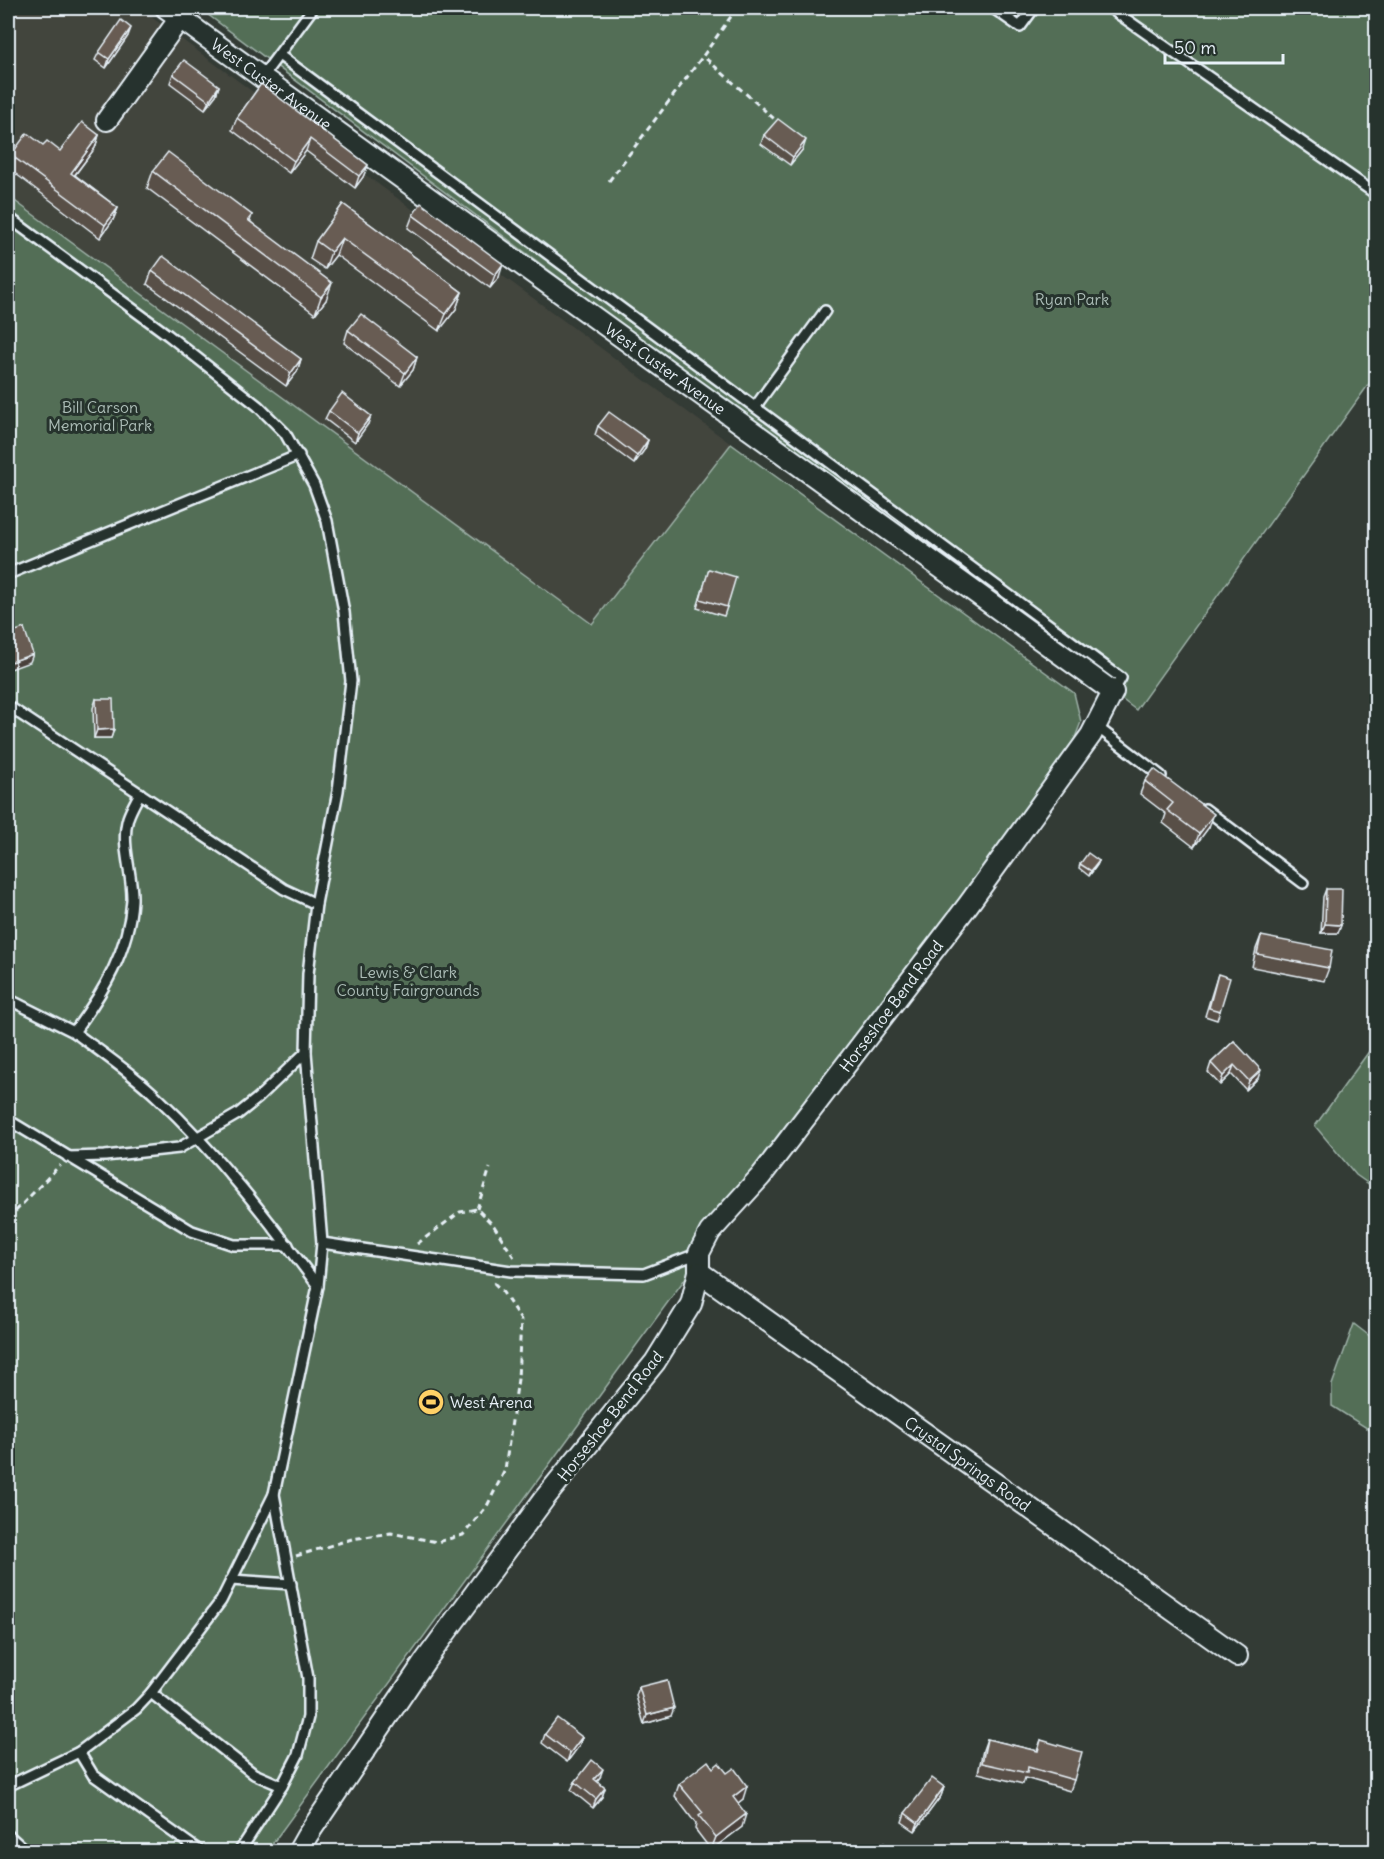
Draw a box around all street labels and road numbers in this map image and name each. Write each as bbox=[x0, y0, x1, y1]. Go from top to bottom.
street label: West Custer Avenue bbox=[207, 34, 336, 134]
street label: West Custer Avenue bbox=[601, 318, 730, 419]
street label: Horseshoe Bend Road bbox=[835, 936, 947, 1076]
street label: Horseshoe Bend Road bbox=[553, 1347, 667, 1485]
street label: Crystal Springs Road bbox=[901, 1412, 1035, 1516]

